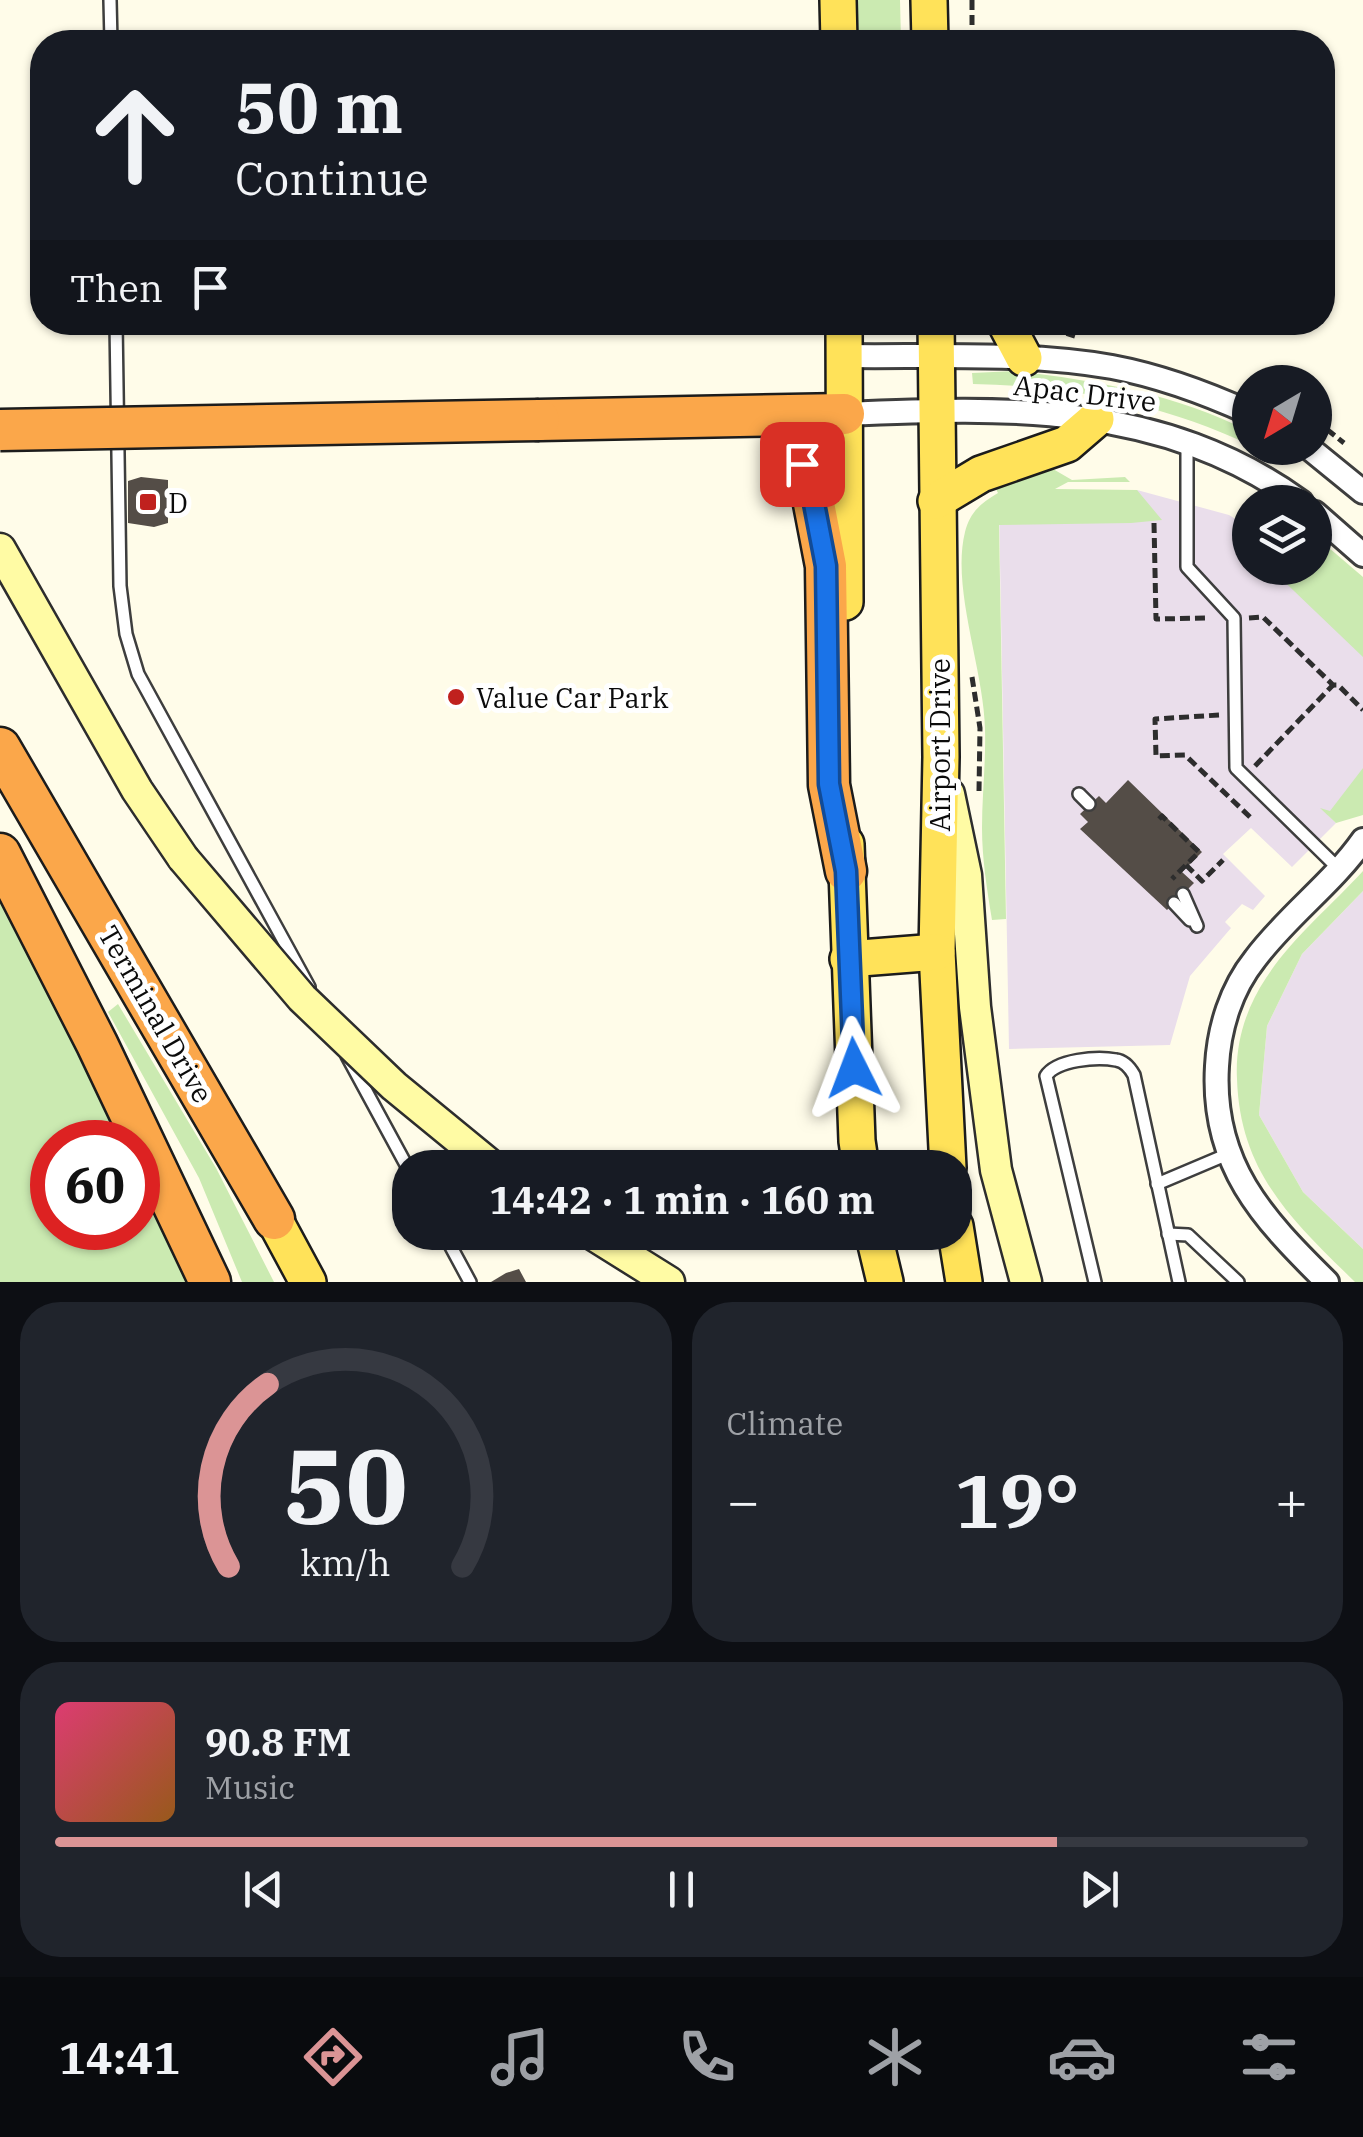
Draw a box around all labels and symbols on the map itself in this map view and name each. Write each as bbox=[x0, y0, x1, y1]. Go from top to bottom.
north arrow bbox=[1232, 365, 1332, 465]
street label: Apac Drive bbox=[1012, 366, 1158, 420]
pin bbox=[760, 422, 845, 507]
place label: D bbox=[168, 484, 188, 521]
marker: D bbox=[137, 491, 159, 513]
street label: Airport Drive bbox=[921, 658, 958, 832]
place label: Value Car Park bbox=[476, 679, 669, 716]
marker: Value Car Park bbox=[445, 686, 467, 708]
street label: Terminal Drive bbox=[90, 919, 222, 1109]
position arrow bbox=[802, 1016, 906, 1120]
speed limit sign: 60 bbox=[30, 1120, 160, 1250]

